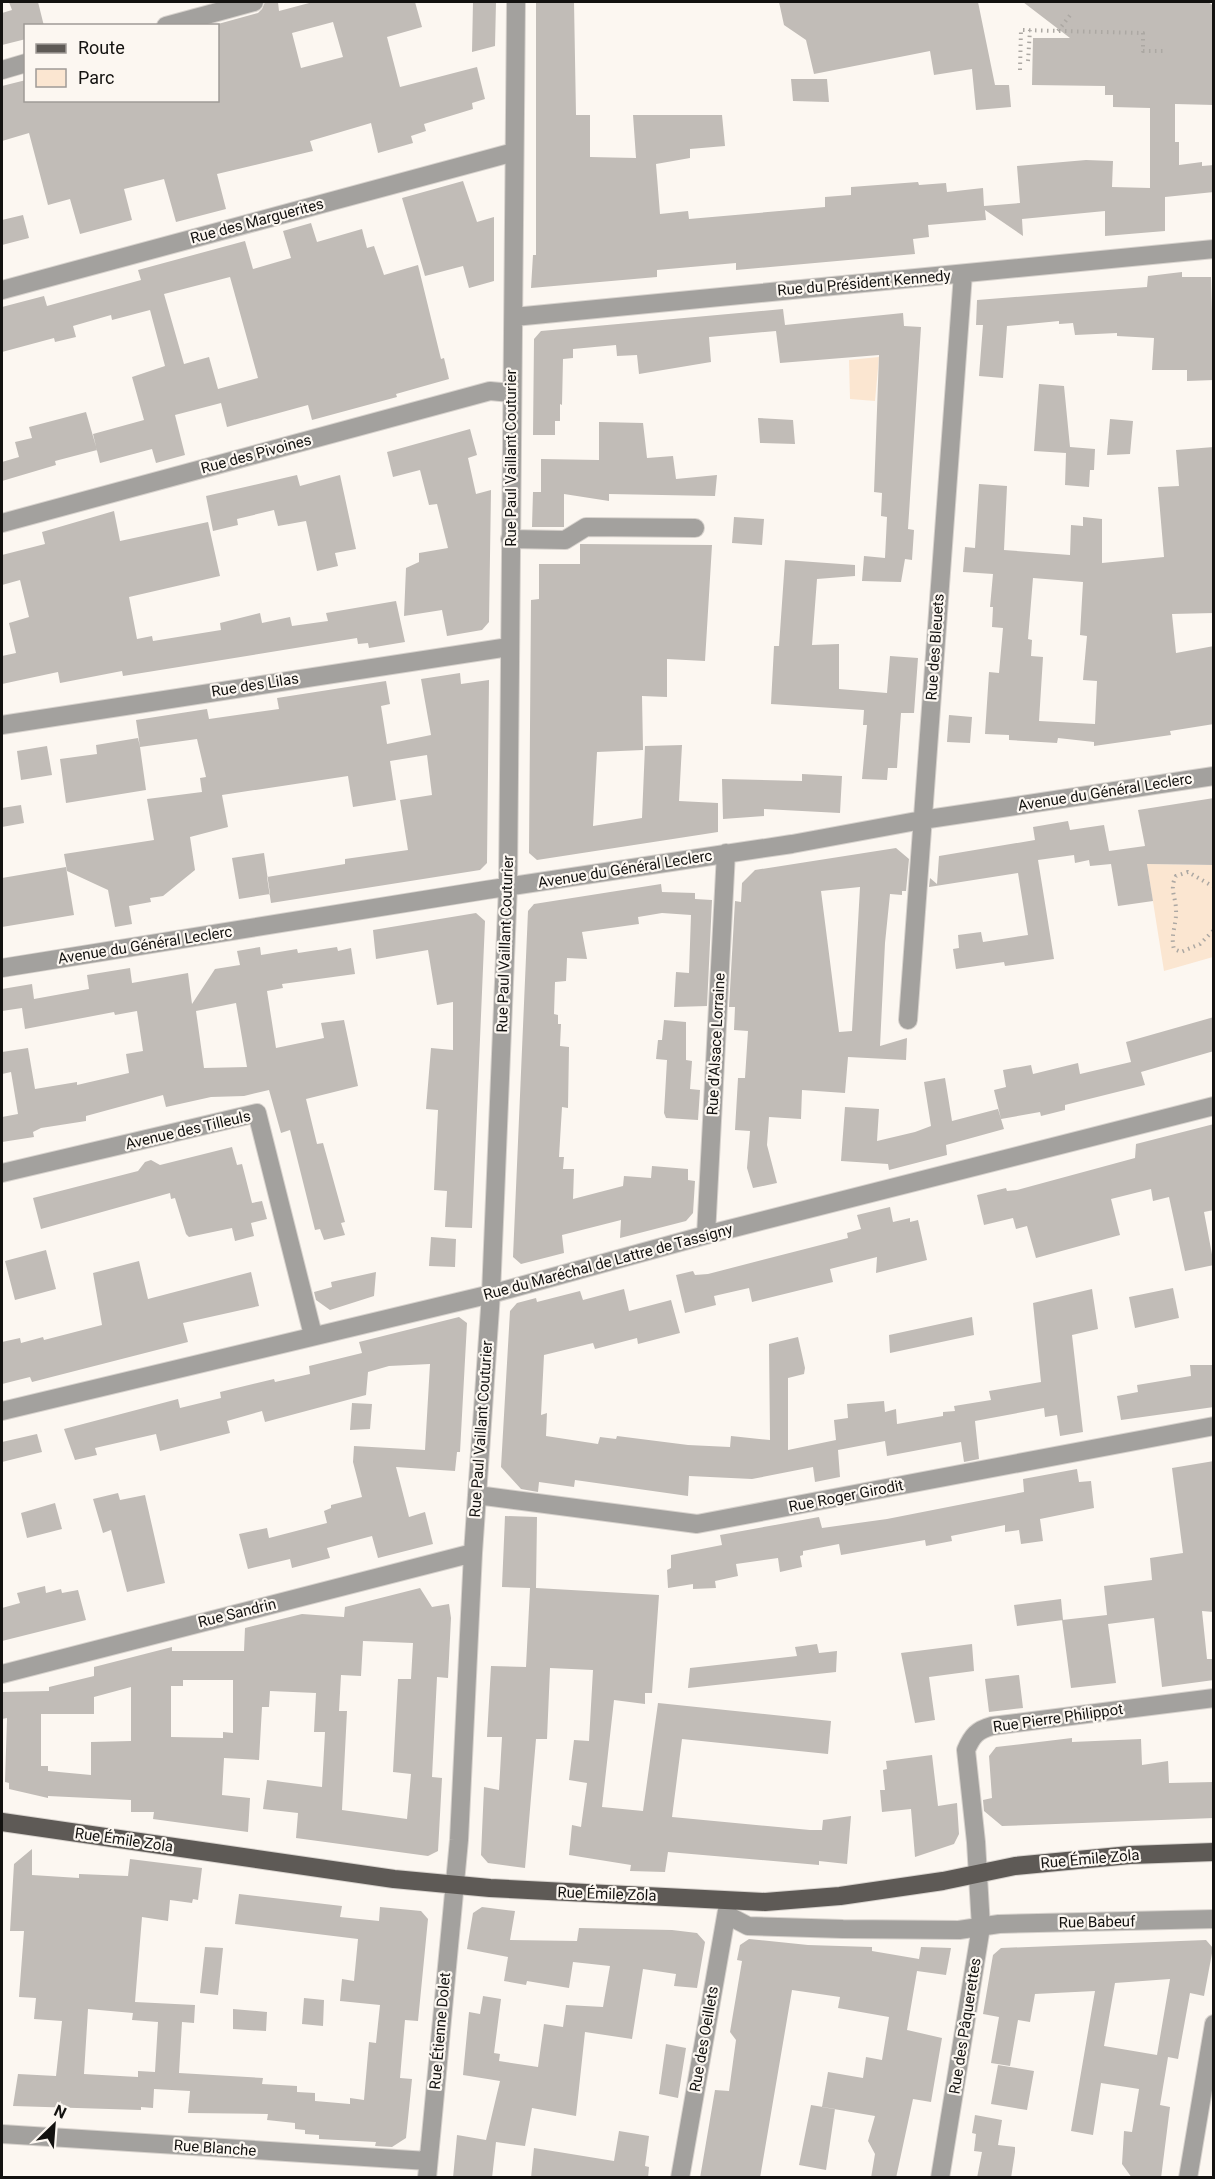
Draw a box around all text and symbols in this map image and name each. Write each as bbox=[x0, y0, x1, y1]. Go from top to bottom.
legend bbox=[24, 24, 219, 102]
text: Route bbox=[78, 37, 125, 58]
text: Parc bbox=[78, 67, 114, 88]
street label: Rue des Marguerites bbox=[188, 195, 326, 247]
street label: Rue du Président Kennedy bbox=[777, 266, 951, 300]
street label: Rue Paul Vaillant Couturier bbox=[502, 369, 520, 547]
street label: Rue des Pivoines bbox=[199, 431, 313, 477]
street label: Rue des Bleuets bbox=[922, 593, 948, 701]
street label: Rue des Lilas bbox=[210, 669, 300, 701]
street label: Avenue du Général Leclerc bbox=[1017, 769, 1194, 815]
street label: Avenue du Général Leclerc bbox=[537, 846, 714, 892]
street label: Rue Paul Vaillant Couturier bbox=[493, 855, 517, 1033]
street label: Avenue du Général Leclerc bbox=[57, 922, 234, 968]
street label: Rue d'Alsace Lorraine bbox=[703, 972, 729, 1116]
street label: Avenue des Tilleuls bbox=[124, 1107, 252, 1153]
street label: Rue du Maréchal de Lattre de Tassigny bbox=[481, 1220, 735, 1304]
street label: Rue Paul Vaillant Couturier bbox=[466, 1340, 496, 1518]
street label: Rue Roger Girodit bbox=[787, 1476, 905, 1516]
street label: Rue Sandrin bbox=[196, 1595, 278, 1631]
street label: Rue Pierre Philippot bbox=[992, 1700, 1124, 1736]
street label: Rue Émile Zola bbox=[74, 1824, 174, 1856]
street label: Rue Émile Zola bbox=[1040, 1846, 1140, 1872]
street label: Rue Émile Zola bbox=[557, 1883, 657, 1905]
street label: Rue Babeuf bbox=[1059, 1912, 1136, 1932]
street label: Rue des Pâquerettes bbox=[945, 1957, 985, 2095]
street label: Rue Étienne Dolet bbox=[426, 1972, 454, 2090]
street label: Rue des Oeillets bbox=[686, 1985, 722, 2093]
north arrow bbox=[24, 2095, 84, 2155]
text: N bbox=[51, 2101, 69, 2123]
street label: Rue Blanche bbox=[173, 2136, 257, 2160]

